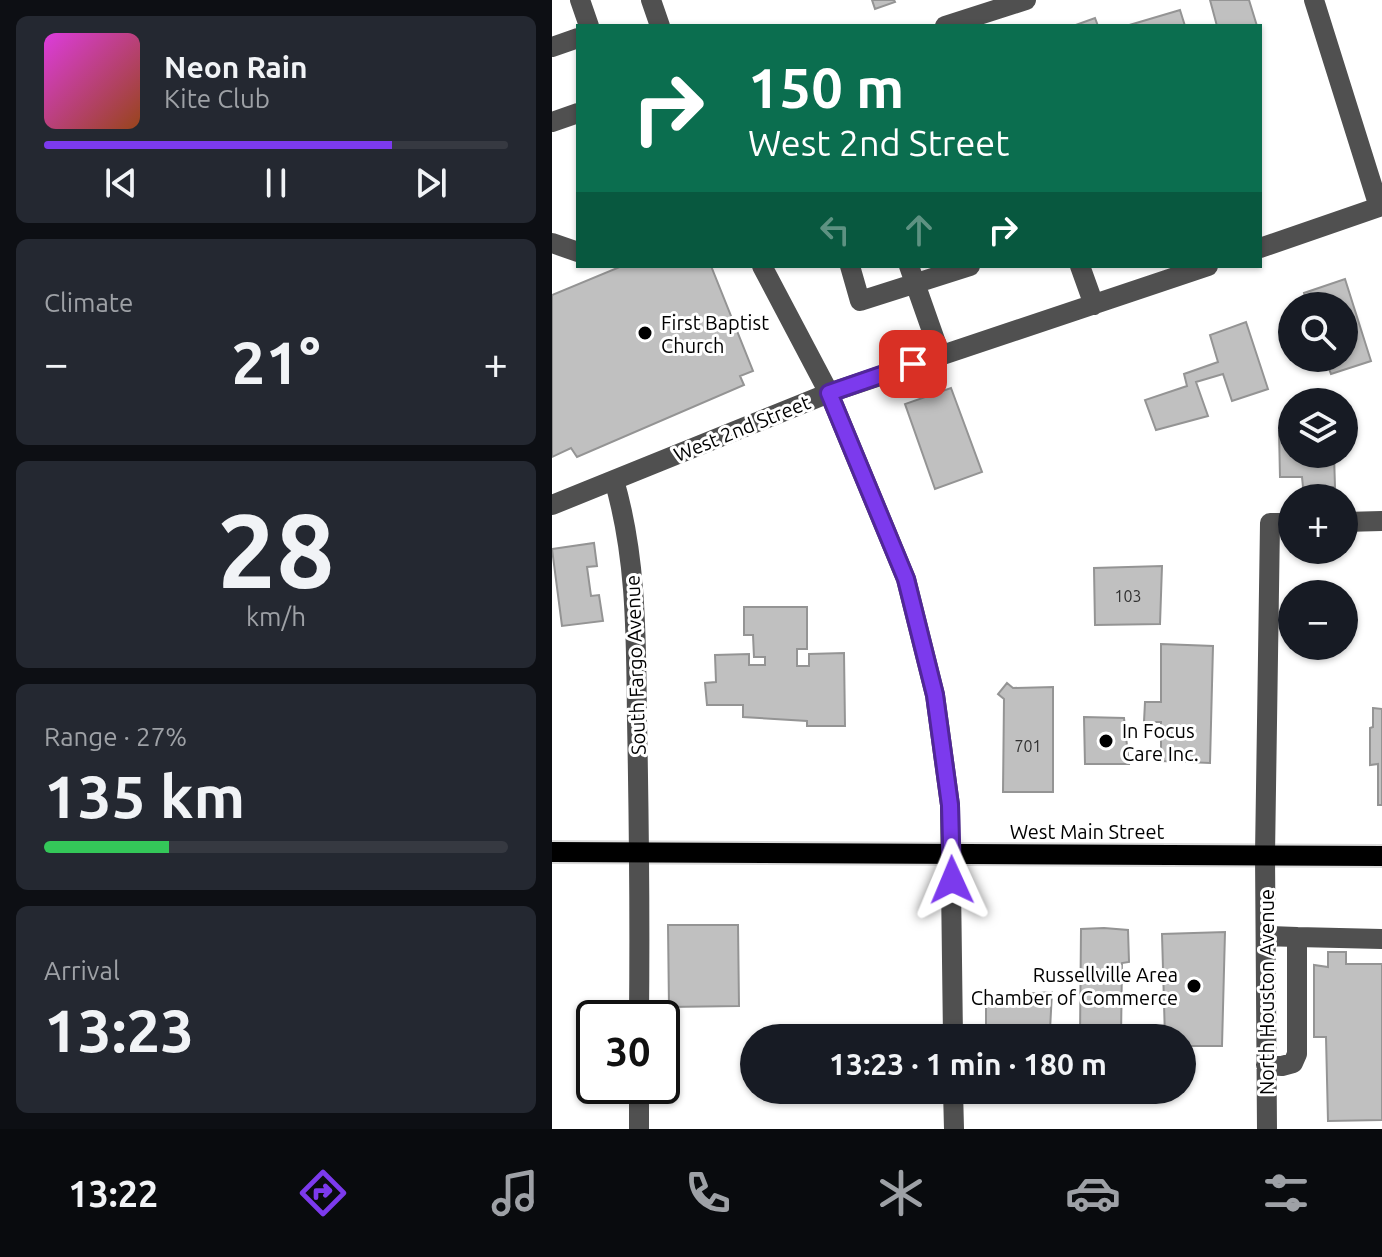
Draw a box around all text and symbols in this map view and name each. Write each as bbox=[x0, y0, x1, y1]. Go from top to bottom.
text: Neon Rain bbox=[164, 50, 308, 84]
icon: right bbox=[616, 56, 720, 160]
text: 150 m bbox=[748, 56, 904, 119]
text: Kite Club bbox=[164, 84, 270, 113]
text: West 2nd Street bbox=[748, 122, 1009, 163]
icon: previous bbox=[99, 161, 143, 205]
icon: pause bbox=[254, 161, 298, 205]
icon: next bbox=[409, 161, 453, 205]
icon: left bbox=[813, 208, 857, 252]
icon: ahead bbox=[897, 208, 941, 252]
icon: right bbox=[981, 208, 1025, 252]
text: Climate bbox=[44, 288, 133, 317]
map controls bbox=[1278, 292, 1358, 660]
button: search bbox=[1278, 292, 1358, 372]
place label: First Baptist Church bbox=[661, 311, 769, 357]
marker: First Baptist Church bbox=[636, 324, 654, 342]
text: 21° bbox=[232, 328, 320, 395]
pin bbox=[879, 330, 947, 398]
text: − bbox=[44, 338, 69, 387]
text: + bbox=[483, 338, 508, 387]
icon: arrive bbox=[891, 342, 935, 386]
button: layers bbox=[1278, 388, 1358, 468]
street label: West 2nd Street bbox=[670, 390, 814, 466]
button: + bbox=[1278, 484, 1358, 564]
text: 28 bbox=[217, 491, 335, 608]
street label: South Fargo Avenue bbox=[620, 575, 650, 755]
button: − bbox=[1278, 580, 1358, 660]
house number: 103 bbox=[1114, 587, 1142, 605]
text: km/h bbox=[246, 602, 306, 631]
place label: In Focus Care Inc. bbox=[1122, 719, 1199, 765]
text: Range · 27% bbox=[44, 722, 187, 751]
marker: In Focus Care Inc. bbox=[1097, 732, 1115, 750]
house number: 701 bbox=[1014, 737, 1042, 755]
text: 135 km bbox=[44, 762, 245, 829]
street label: West Main Street bbox=[1010, 820, 1164, 843]
position arrow bbox=[910, 838, 994, 922]
street label: North Houston Avenue bbox=[1255, 889, 1278, 1095]
text: Arrival bbox=[44, 956, 120, 985]
place label: Russellville Area Chamber of Commerce bbox=[971, 963, 1178, 1009]
marker: Russellville Area Chamber of Commerce bbox=[1185, 977, 1203, 995]
text: 13:23 bbox=[44, 996, 194, 1063]
speed limit sign: 30 bbox=[576, 1000, 680, 1104]
text: 13:23 · 1 min · 180 m bbox=[829, 1047, 1107, 1081]
icon: directions bbox=[295, 1165, 351, 1221]
icon: music bbox=[487, 1165, 543, 1221]
icon: phone bbox=[680, 1165, 736, 1221]
icon: climate bbox=[873, 1165, 929, 1221]
icon: car bbox=[1065, 1165, 1121, 1221]
icon: filters bbox=[1258, 1165, 1314, 1221]
text: 13:22 bbox=[68, 1173, 158, 1214]

